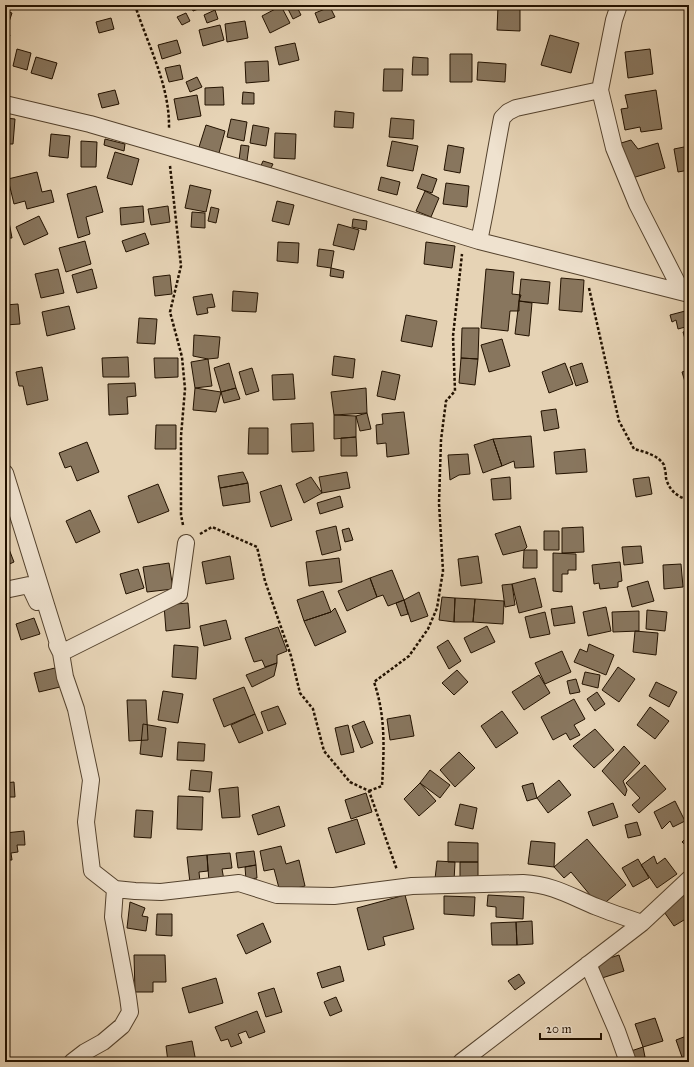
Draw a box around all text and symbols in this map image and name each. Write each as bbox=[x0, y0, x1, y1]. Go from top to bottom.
scale bar bbox=[540, 1015, 601, 1041]
text: 20 m bbox=[546, 1022, 572, 1036]

